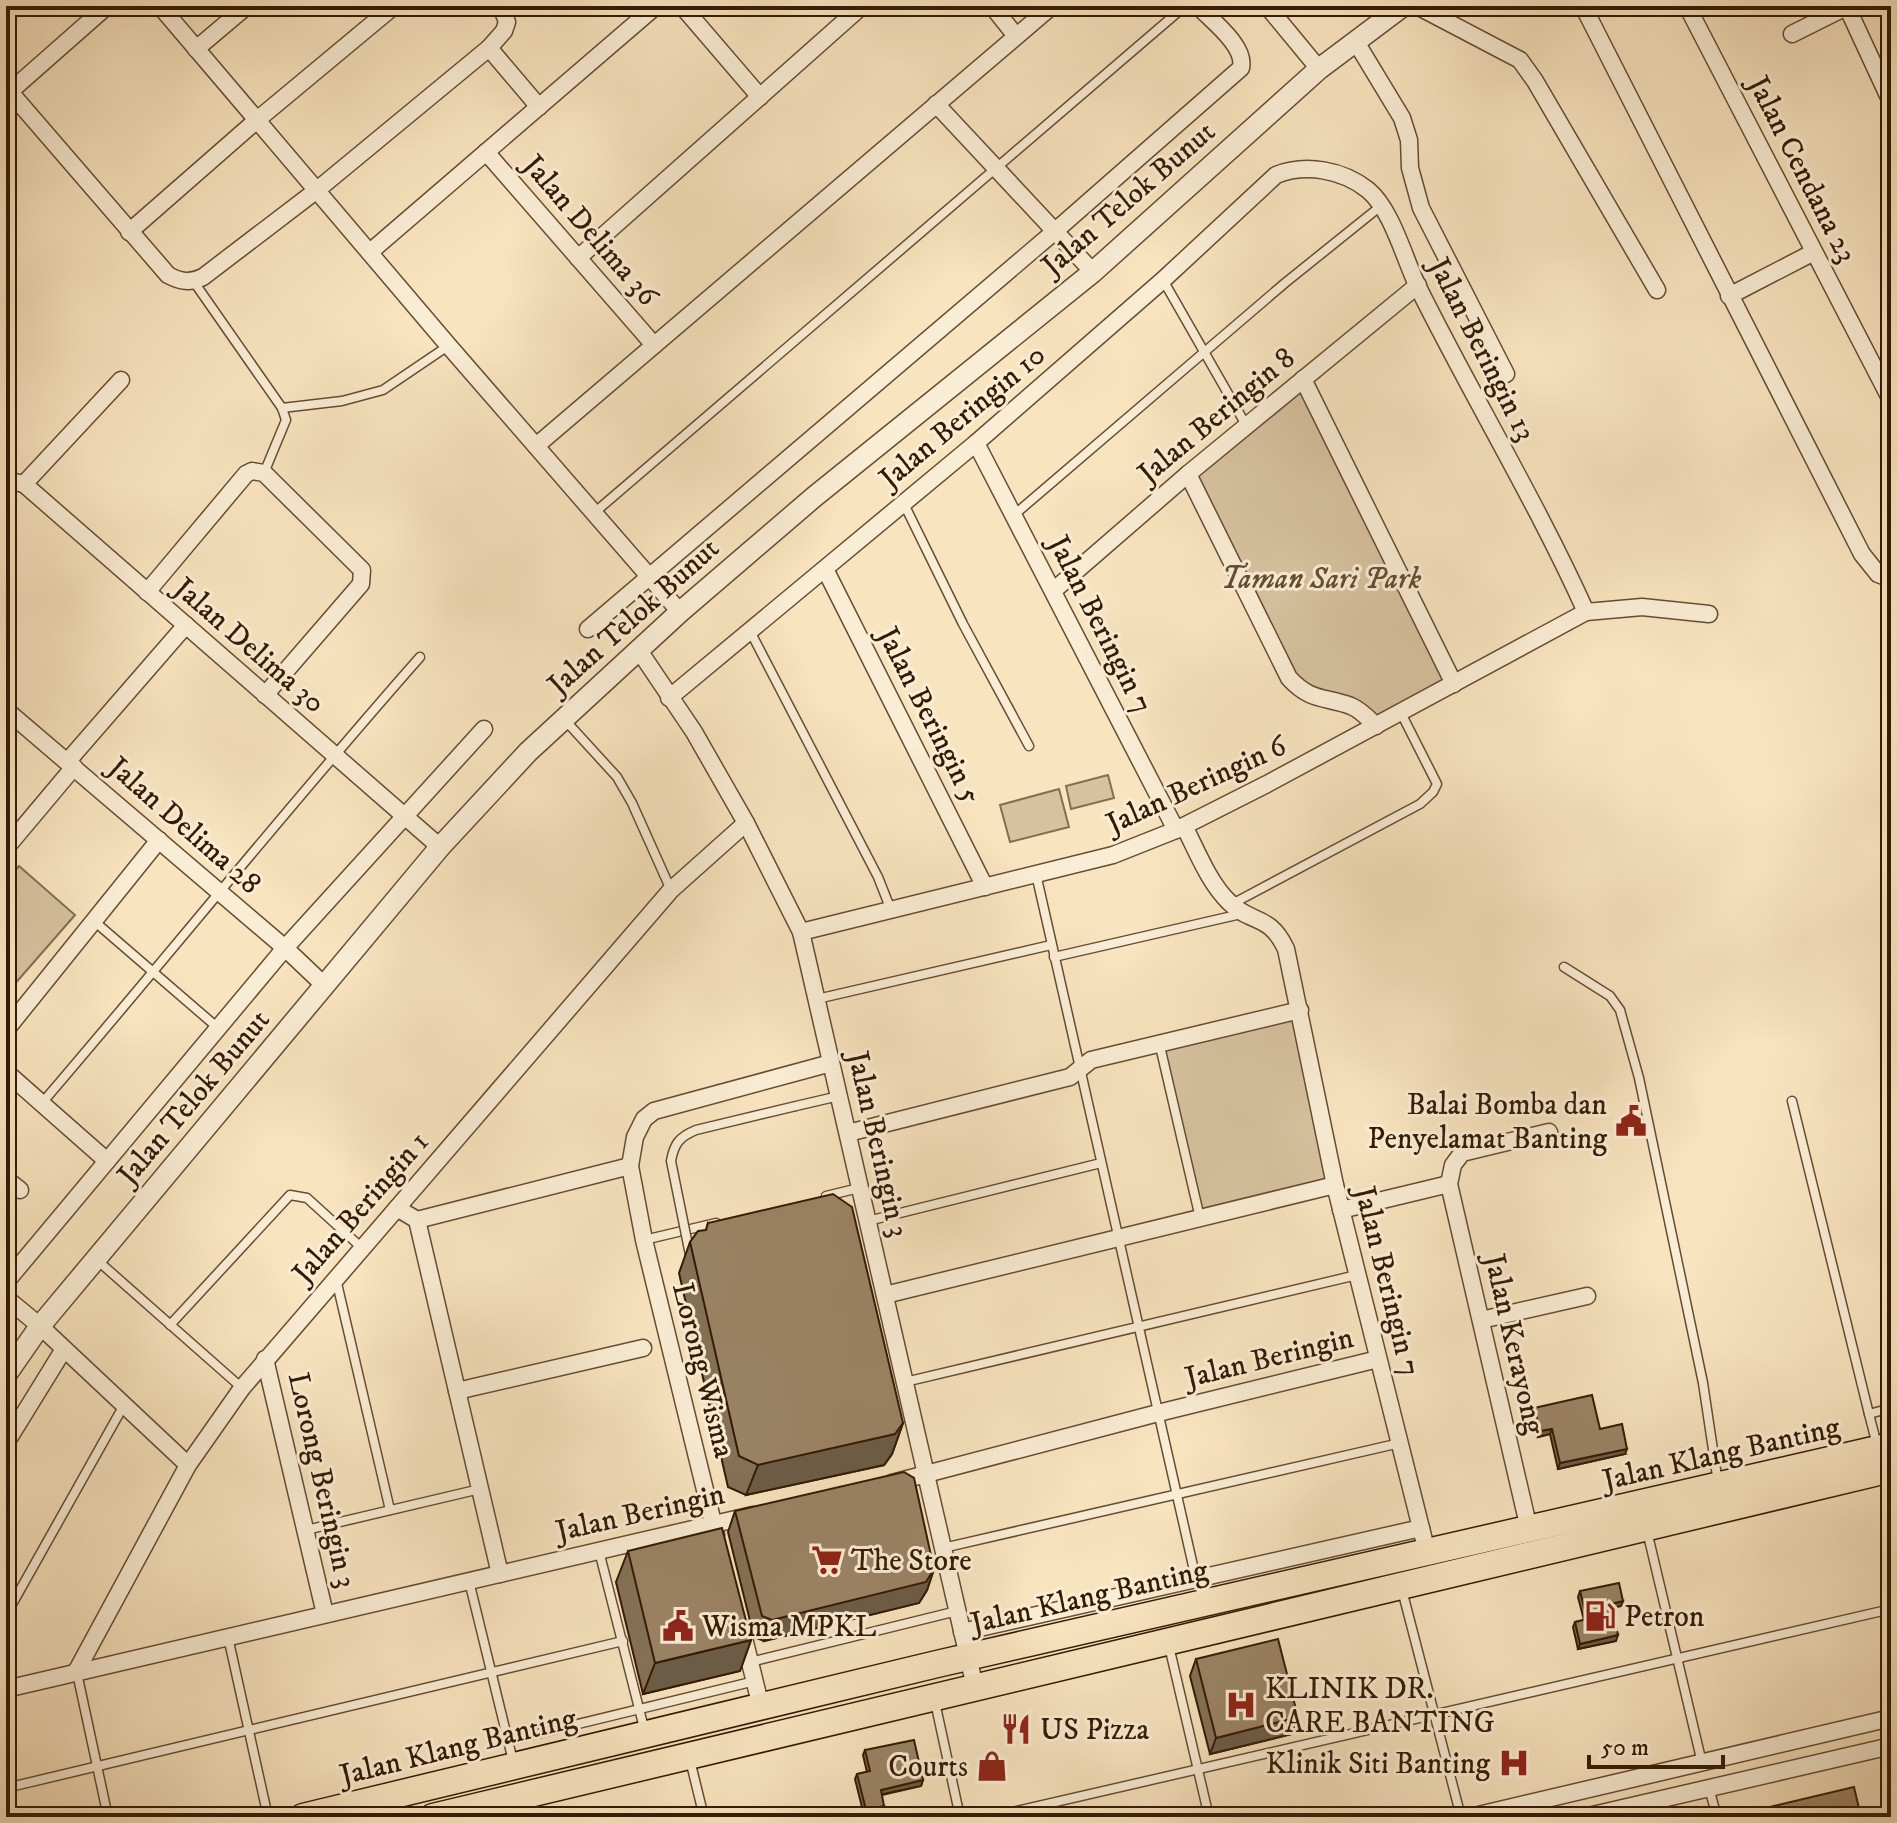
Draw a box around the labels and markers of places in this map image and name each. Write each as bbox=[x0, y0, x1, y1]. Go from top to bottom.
place label: Balai Bomba dan Penyelamat Banting bbox=[1367, 1087, 1607, 1158]
public building icon: Balai Bomba dan Penyelamat Banting bbox=[1614, 1104, 1648, 1138]
supermarket icon: The Store bbox=[810, 1543, 844, 1577]
place label: The Store bbox=[851, 1543, 972, 1580]
fuel station icon: Petron bbox=[1583, 1599, 1617, 1633]
place label: Petron bbox=[1624, 1599, 1705, 1636]
public building icon: Wisma MPKL bbox=[661, 1609, 695, 1643]
place label: Wisma MPKL bbox=[701, 1609, 877, 1646]
place label: KLINIK DR. CARE BANTING bbox=[1265, 1671, 1495, 1742]
hospital icon: KLINIK DR. CARE BANTING bbox=[1224, 1688, 1258, 1722]
restaurant icon: US Pizza bbox=[999, 1712, 1033, 1746]
place label: US Pizza bbox=[1040, 1712, 1150, 1749]
place label: Klinik Siti Banting bbox=[1265, 1746, 1490, 1783]
hospital icon: Klinik Siti Banting bbox=[1497, 1746, 1531, 1780]
place label: Courts bbox=[888, 1749, 968, 1786]
shop icon: Courts bbox=[975, 1749, 1009, 1783]

